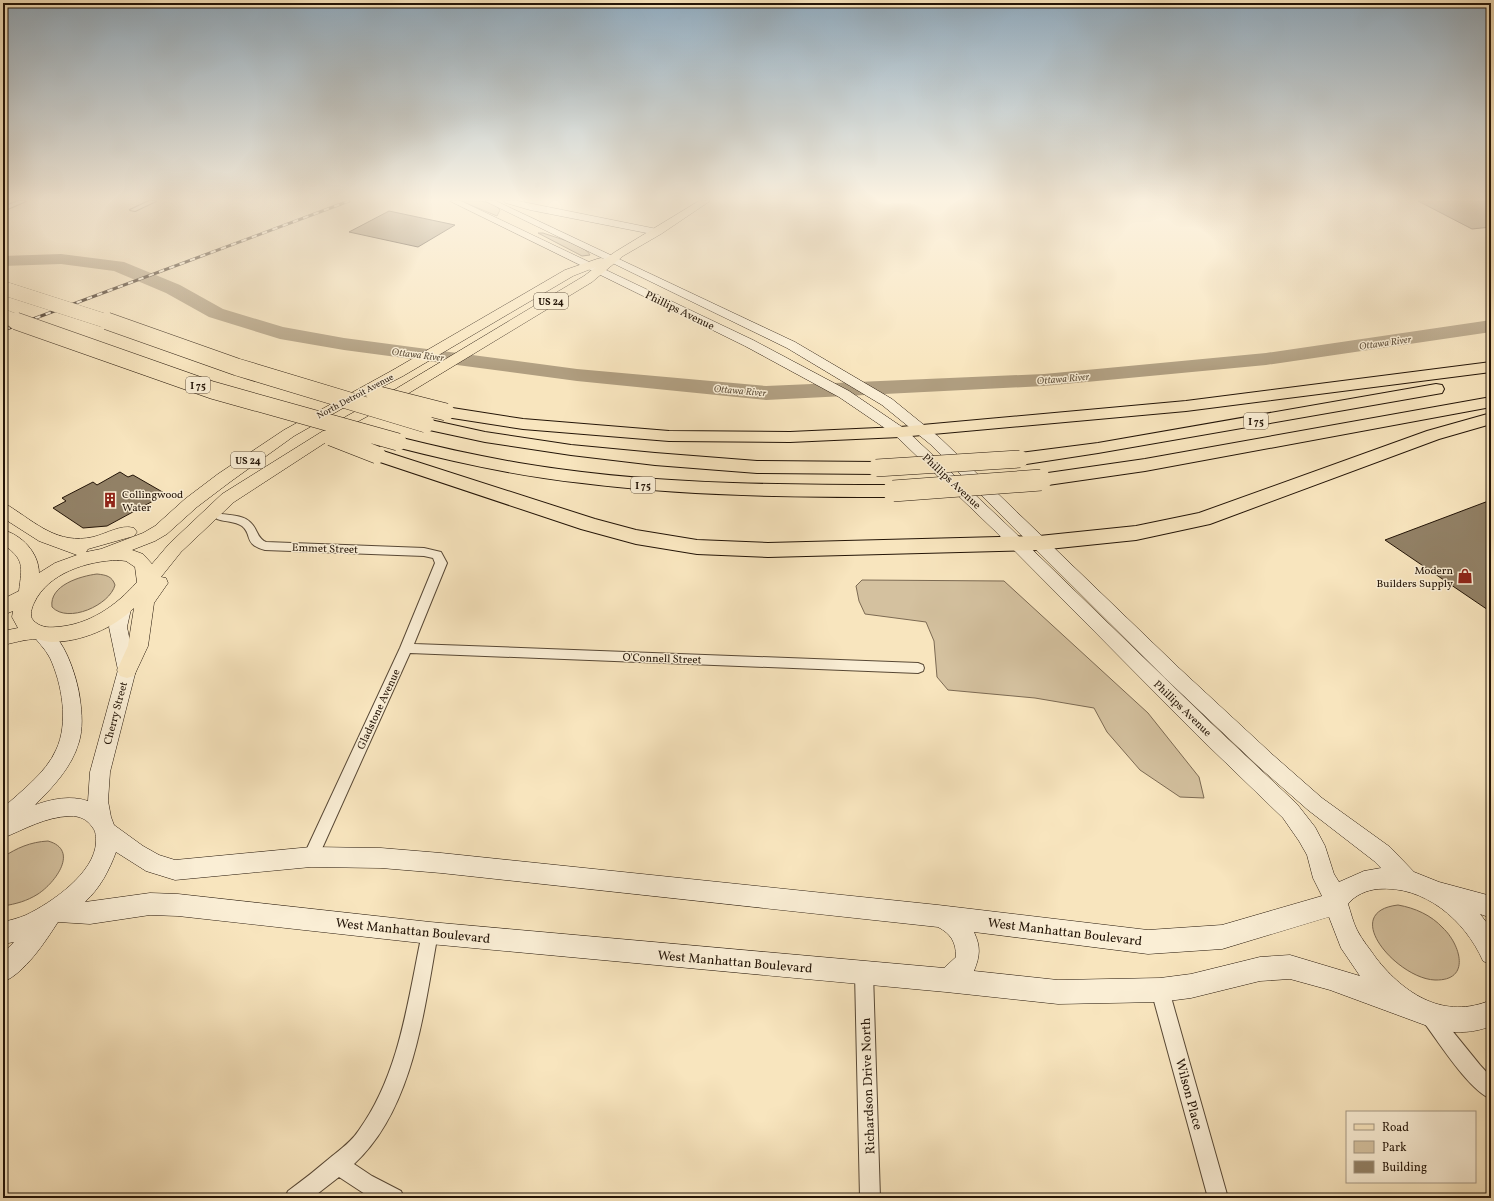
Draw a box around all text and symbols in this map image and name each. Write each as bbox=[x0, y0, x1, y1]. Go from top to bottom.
street label: Phillips Avenue bbox=[642, 288, 716, 335]
road number: US 24 bbox=[534, 293, 568, 309]
water label: Ottawa River bbox=[1358, 332, 1412, 354]
water label: Ottawa River bbox=[391, 345, 445, 365]
water label: Ottawa River bbox=[1036, 370, 1090, 388]
street label: North Detroit Avenue bbox=[315, 371, 396, 422]
road number: I 75 bbox=[186, 377, 210, 393]
water label: Ottawa River bbox=[713, 382, 767, 400]
road number: I 75 bbox=[1244, 413, 1268, 429]
street label: Phillips Avenue bbox=[918, 451, 984, 513]
road number: US 24 bbox=[231, 452, 265, 468]
road number: I 75 bbox=[631, 477, 655, 493]
place label: Collingwood Water bbox=[122, 488, 183, 516]
building icon: Collingwood Water bbox=[101, 491, 119, 509]
street label: Emmet Street bbox=[292, 541, 358, 558]
place label: Modern Builders Supply bbox=[1376, 564, 1453, 592]
shop icon: Modern Builders Supply bbox=[1456, 567, 1474, 585]
street label: O'Connell Street bbox=[622, 651, 702, 668]
street label: Gladstone Avenue bbox=[354, 667, 405, 752]
street label: Phillips Avenue bbox=[1150, 678, 1214, 741]
street label: Cherry Street bbox=[101, 680, 132, 747]
street label: West Manhattan Boulevard bbox=[335, 915, 491, 949]
street label: West Manhattan Boulevard bbox=[987, 915, 1143, 951]
street label: West Manhattan Boulevard bbox=[657, 947, 813, 979]
street label: Richardson Drive North bbox=[858, 1017, 880, 1155]
street label: Wilson Place bbox=[1170, 1057, 1206, 1132]
legend bbox=[1346, 1111, 1476, 1183]
text: Road bbox=[1382, 1120, 1409, 1136]
text: Park bbox=[1382, 1140, 1407, 1156]
text: Building bbox=[1382, 1160, 1427, 1176]

